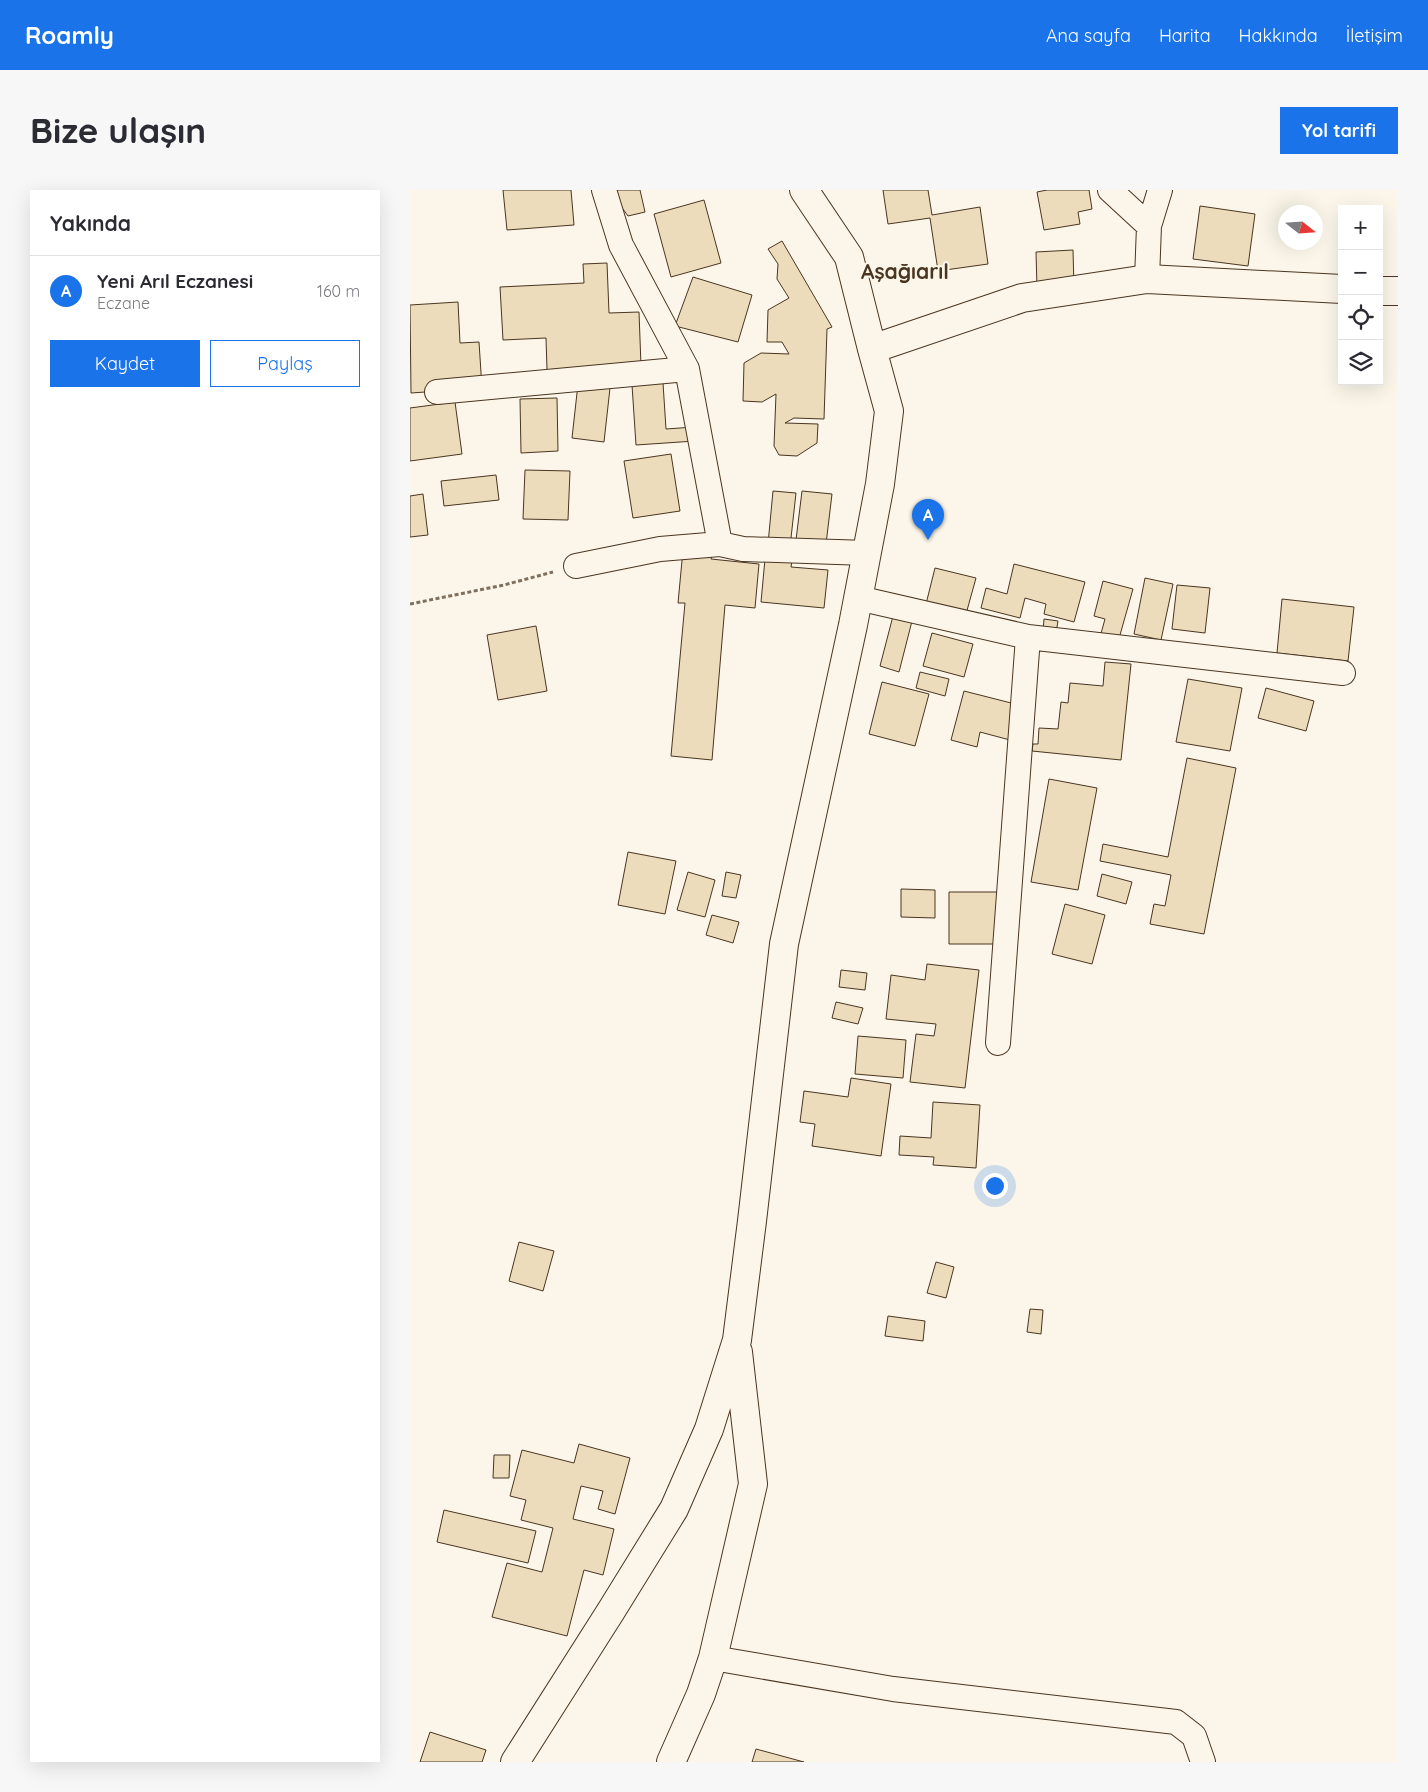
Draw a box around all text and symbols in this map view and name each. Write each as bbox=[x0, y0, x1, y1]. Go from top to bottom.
text: Roamly bbox=[25, 20, 114, 50]
text: Ana sayfa bbox=[1046, 24, 1131, 47]
text: Harita bbox=[1159, 24, 1211, 47]
text: Hakkında bbox=[1239, 24, 1318, 47]
text: İletişim bbox=[1346, 24, 1403, 47]
button: Yol tarifi bbox=[1280, 107, 1398, 154]
text: Bize ulaşın bbox=[30, 108, 206, 152]
north arrow bbox=[1278, 205, 1323, 250]
map controls bbox=[1338, 205, 1383, 385]
button: + bbox=[1338, 205, 1383, 250]
text: Yakında bbox=[50, 210, 131, 236]
button: − bbox=[1338, 250, 1383, 295]
district label: Aşağıarıl bbox=[861, 258, 949, 284]
text: Yeni Arıl Eczanesi bbox=[97, 269, 253, 293]
text: A bbox=[61, 281, 71, 301]
text: 160 m bbox=[317, 281, 360, 301]
text: Eczane bbox=[97, 293, 150, 313]
button: locate bbox=[1338, 295, 1383, 340]
button: Kaydet bbox=[50, 340, 200, 387]
button: Paylaş bbox=[210, 340, 360, 387]
button: layers bbox=[1338, 340, 1383, 385]
pin: A bbox=[912, 499, 944, 540]
your location bbox=[982, 1173, 1008, 1199]

